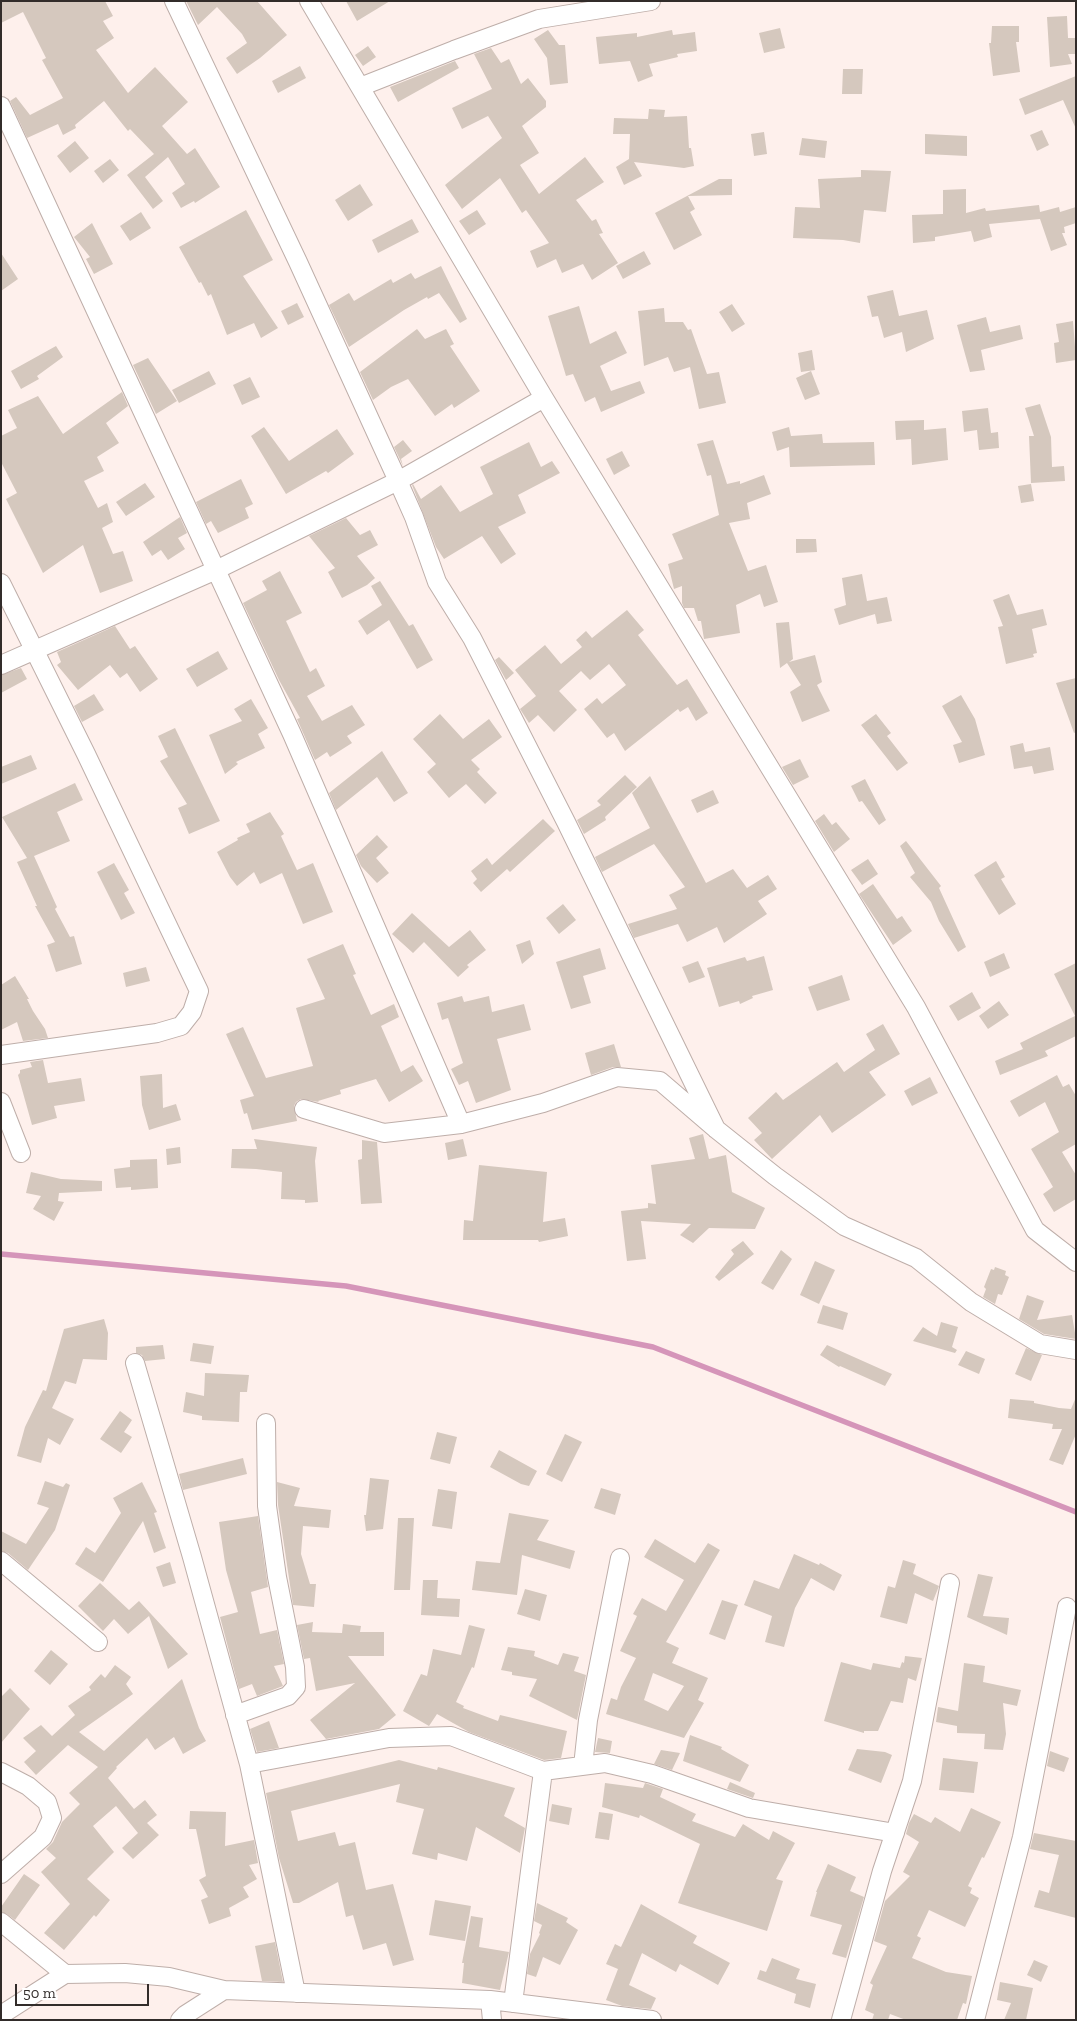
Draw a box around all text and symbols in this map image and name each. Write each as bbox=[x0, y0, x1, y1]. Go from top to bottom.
scale bar bbox=[18, 1974, 151, 2006]
text: 50 m bbox=[23, 1984, 56, 2002]

